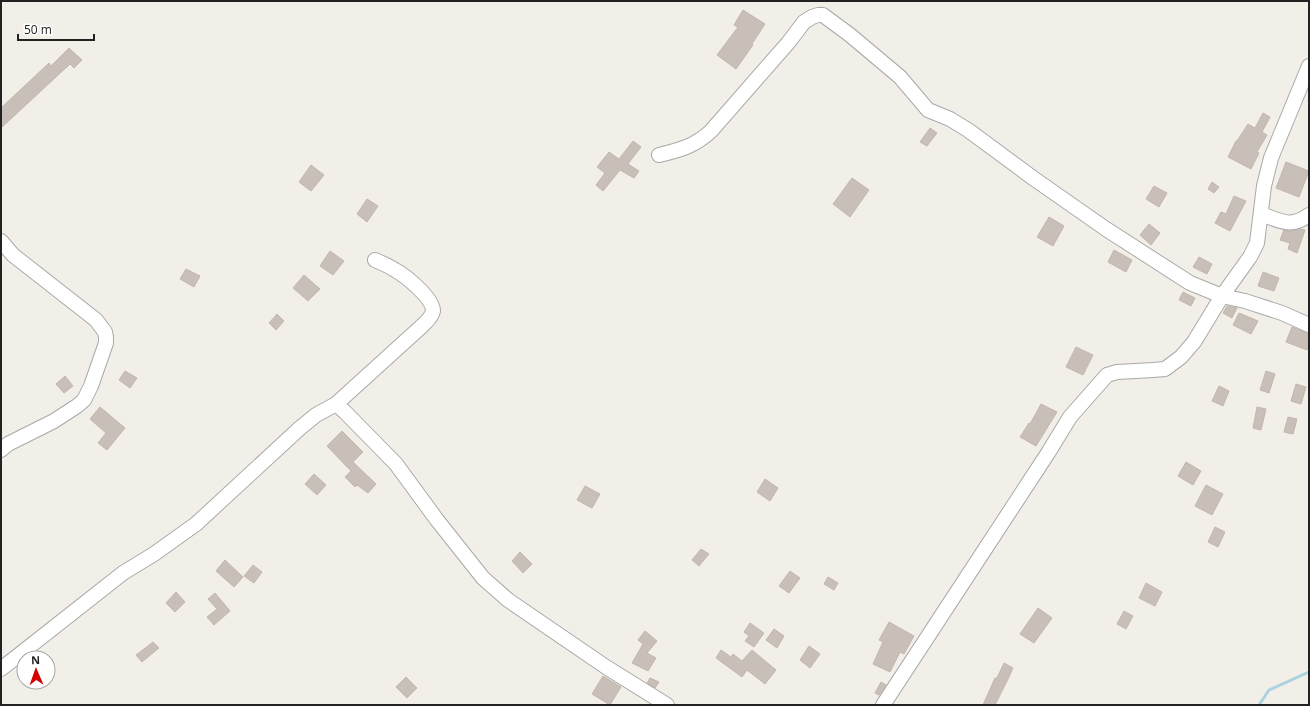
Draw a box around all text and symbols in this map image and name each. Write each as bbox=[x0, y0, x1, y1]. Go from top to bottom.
scale bar bbox=[18, 16, 94, 42]
text: 50 m bbox=[24, 21, 52, 38]
north arrow bbox=[16, 650, 56, 690]
text: N bbox=[31, 652, 40, 667]

